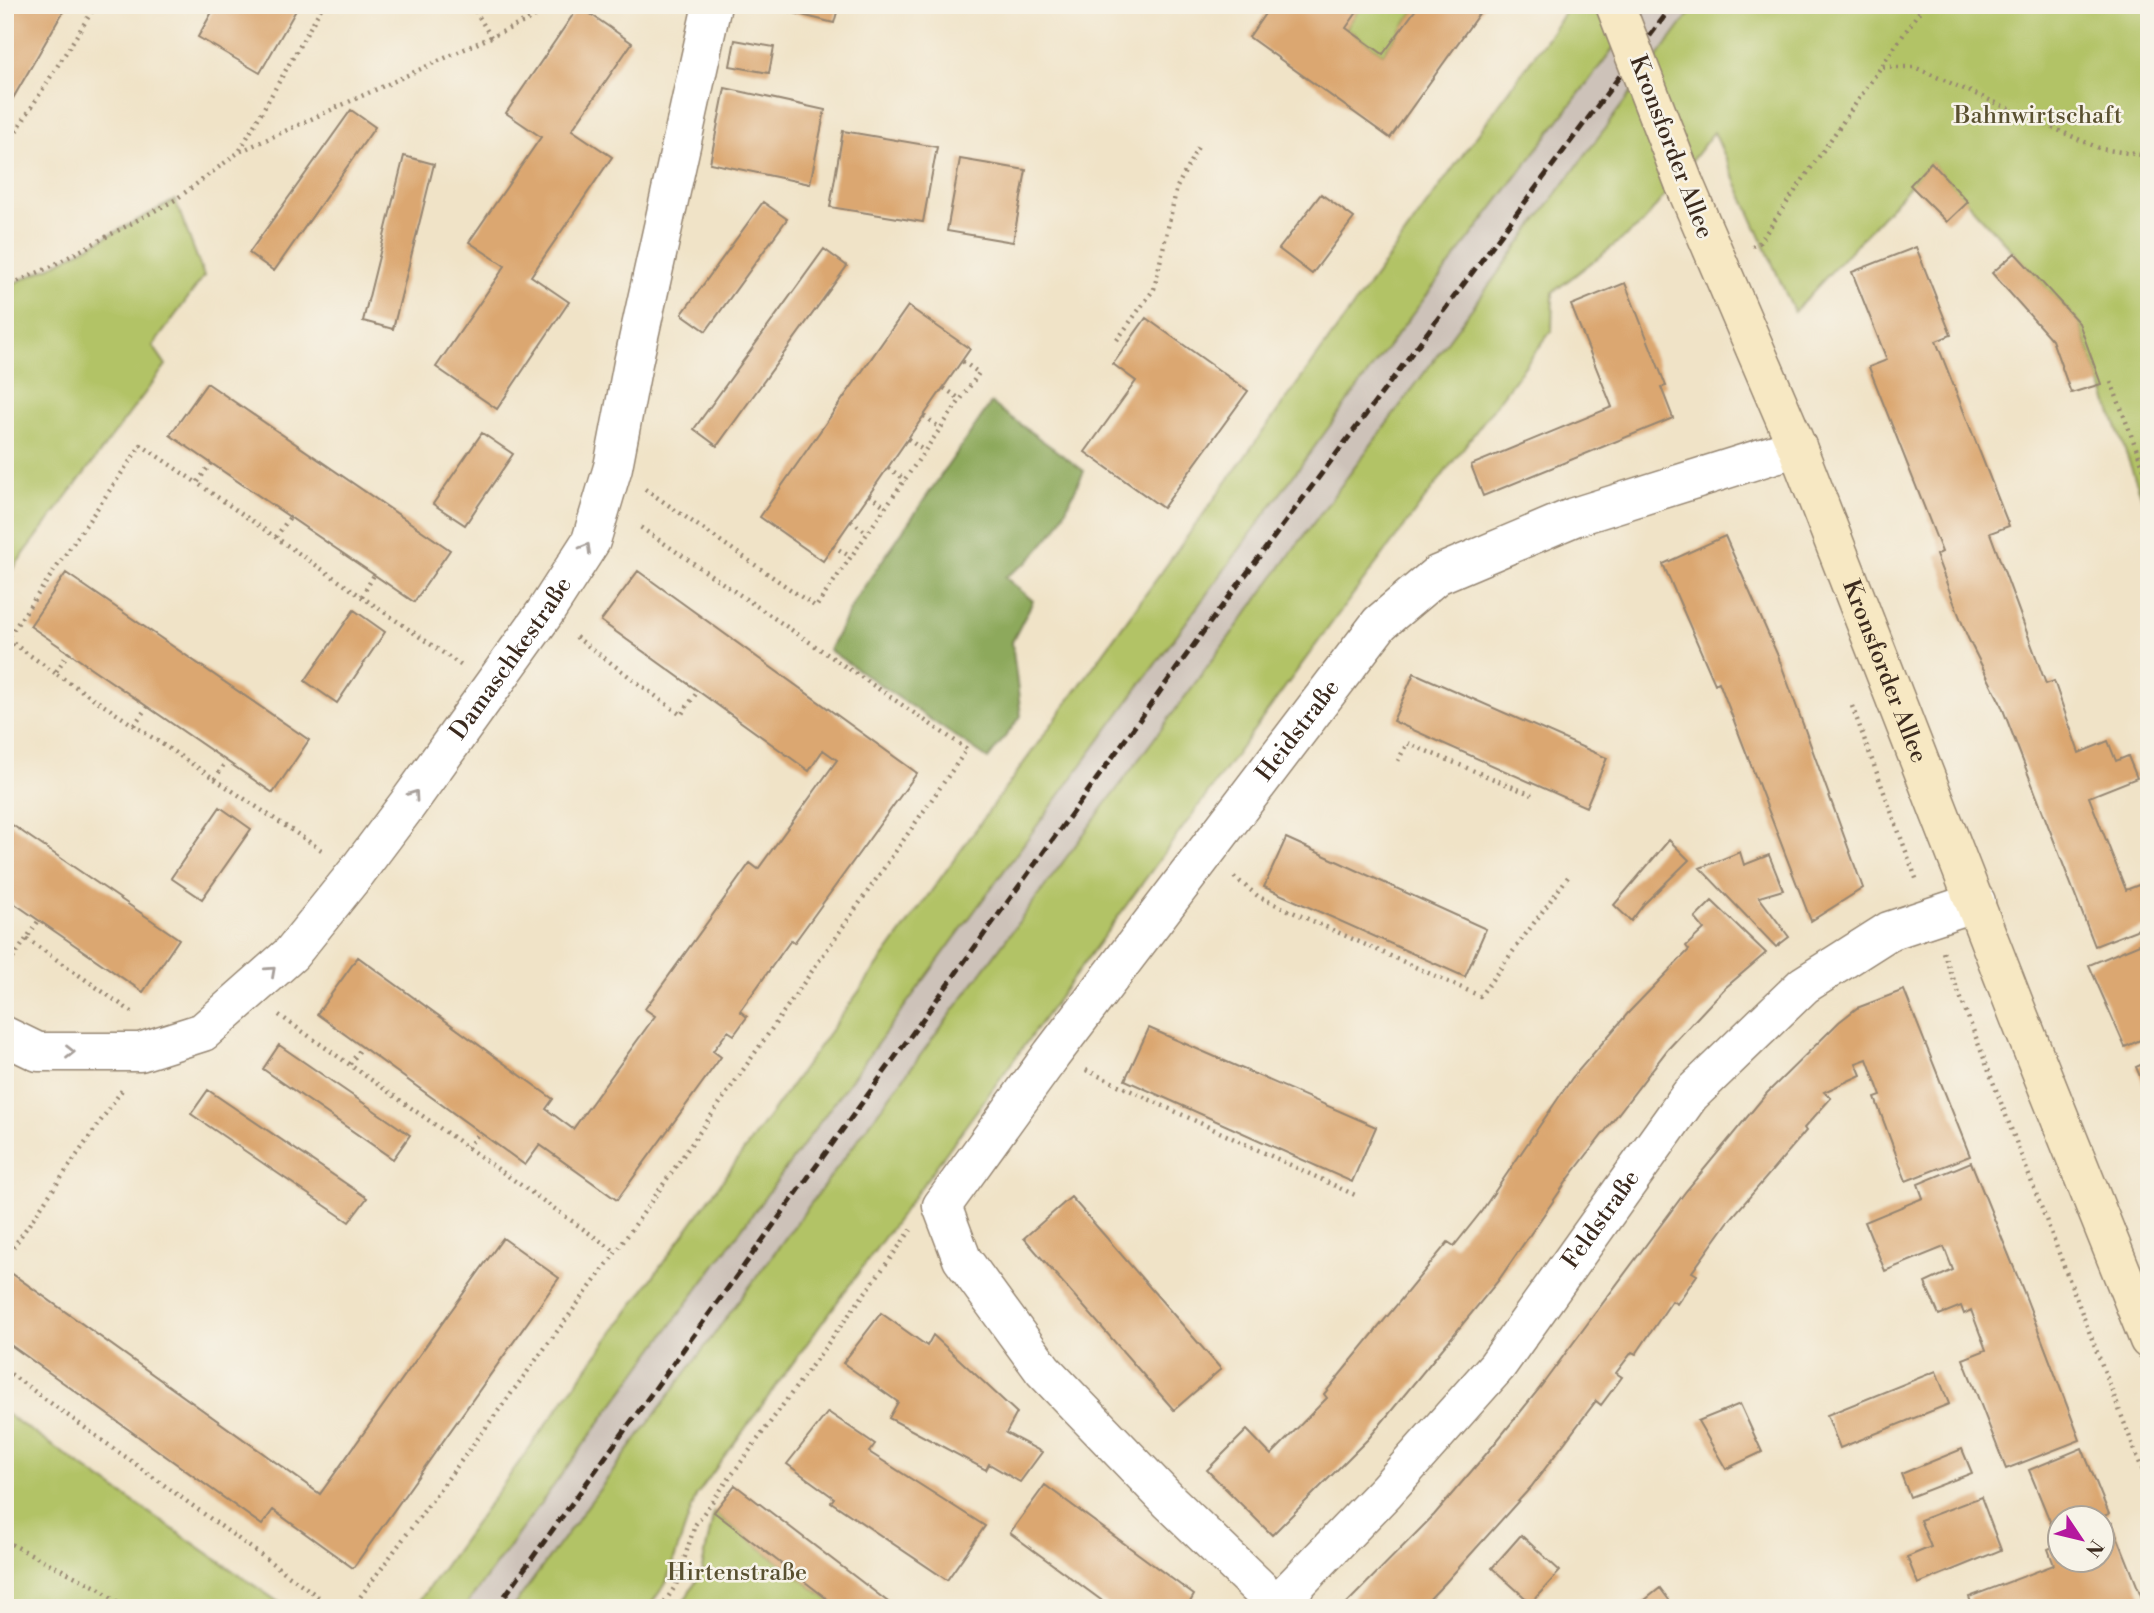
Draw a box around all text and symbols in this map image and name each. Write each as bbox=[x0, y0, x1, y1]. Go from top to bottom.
street label: Kronsforder Allee bbox=[1622, 51, 1720, 243]
park label: Bahnwirtschaft bbox=[1953, 101, 2123, 131]
one-way arrow bbox=[578, 542, 591, 555]
street label: Damaschkestraße bbox=[444, 571, 579, 746]
street label: Kronsforder Allee bbox=[1835, 576, 1934, 767]
street label: Heidstraße bbox=[1250, 674, 1346, 788]
one-way arrow bbox=[406, 790, 418, 803]
one-way arrow bbox=[263, 967, 276, 979]
one-way arrow bbox=[65, 1044, 76, 1060]
street label: Feldstraße bbox=[1556, 1164, 1647, 1275]
north arrow bbox=[2046, 1504, 2116, 1574]
text: N bbox=[2080, 1535, 2108, 1561]
park label: Hirtenstraße bbox=[667, 1558, 807, 1588]

